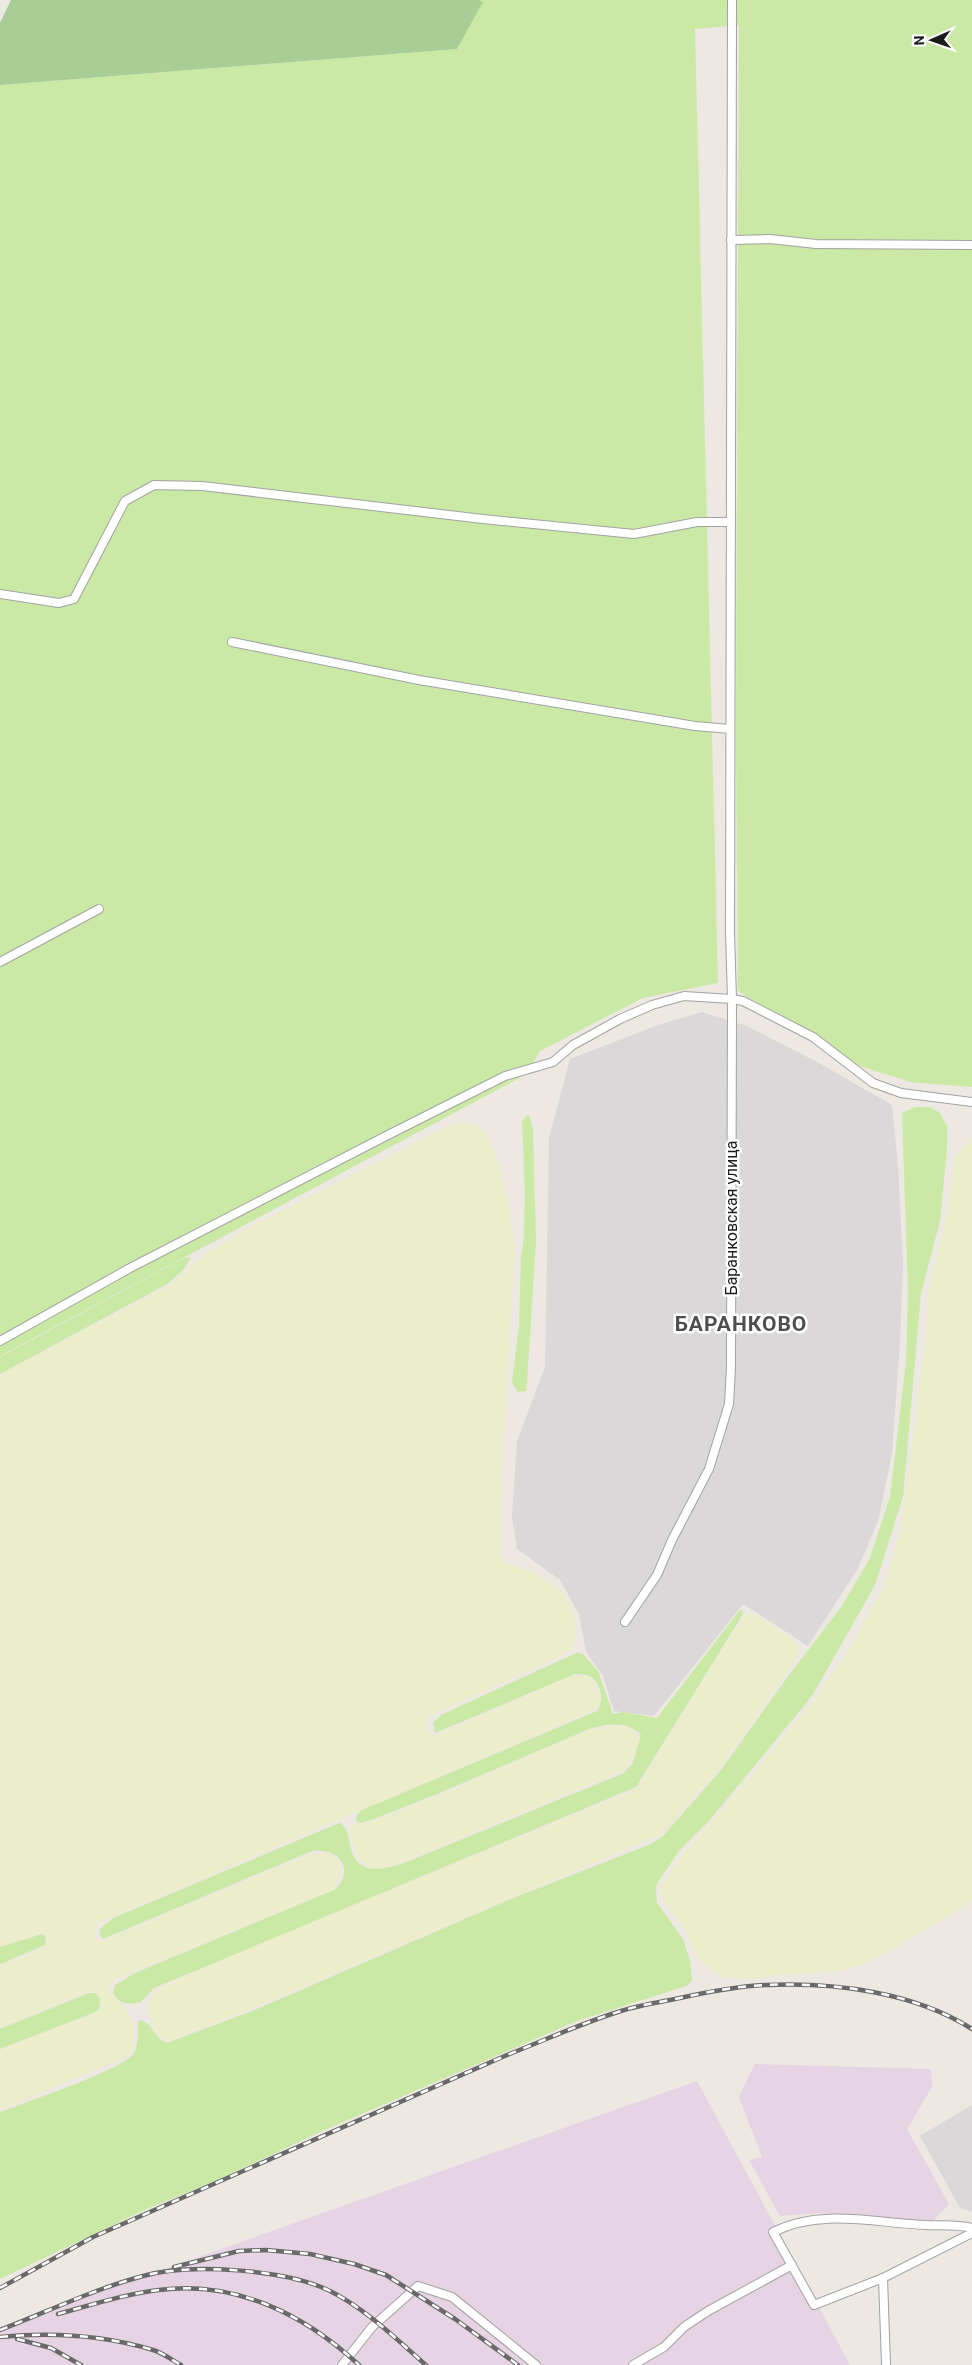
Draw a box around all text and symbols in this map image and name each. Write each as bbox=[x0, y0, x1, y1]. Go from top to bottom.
north arrow bbox=[907, 15, 957, 65]
text: N bbox=[911, 35, 927, 46]
street label: Баранковская улица bbox=[722, 1141, 741, 1295]
district label: БАРАНКОВО bbox=[675, 1312, 807, 1336]

